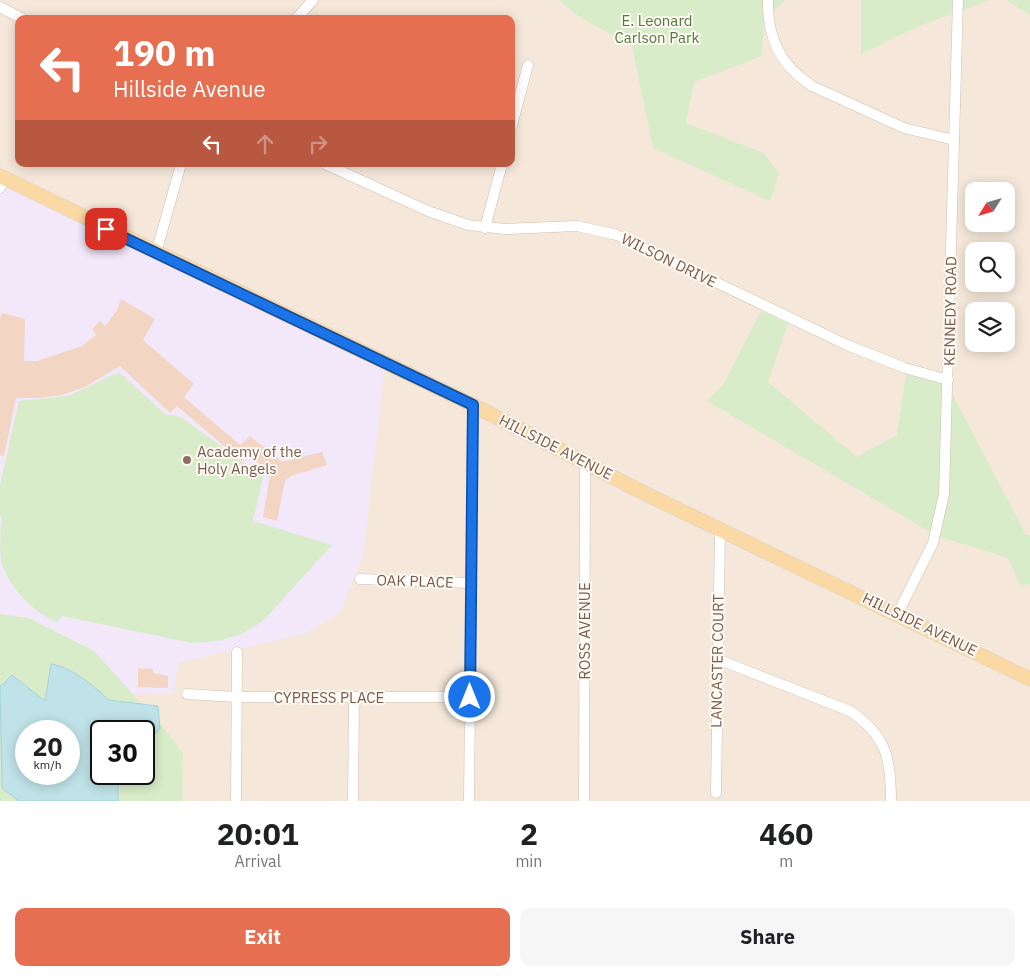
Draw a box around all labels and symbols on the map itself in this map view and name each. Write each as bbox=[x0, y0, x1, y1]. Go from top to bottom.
park label: E. Leonard Carlson Park bbox=[614, 11, 700, 47]
north arrow bbox=[965, 182, 1015, 232]
pin bbox=[85, 208, 127, 250]
street label: WILSON DRIVE bbox=[618, 229, 720, 291]
street label: KENNEDY ROAD bbox=[940, 256, 960, 366]
street label: HILLSIDE AVENUE bbox=[496, 410, 616, 484]
place label: Academy of the Holy Angels bbox=[197, 442, 302, 478]
marker: Academy of the Holy Angels bbox=[181, 454, 193, 466]
street label: OAK PLACE bbox=[376, 570, 454, 592]
street label: ROSS AVENUE bbox=[575, 582, 594, 680]
street label: HILLSIDE AVENUE bbox=[860, 588, 980, 660]
street label: LANCASTER COURT bbox=[706, 594, 728, 728]
position arrow bbox=[443, 670, 495, 722]
street label: CYPRESS PLACE bbox=[274, 688, 384, 707]
speed limit sign: 30 bbox=[90, 720, 155, 785]

